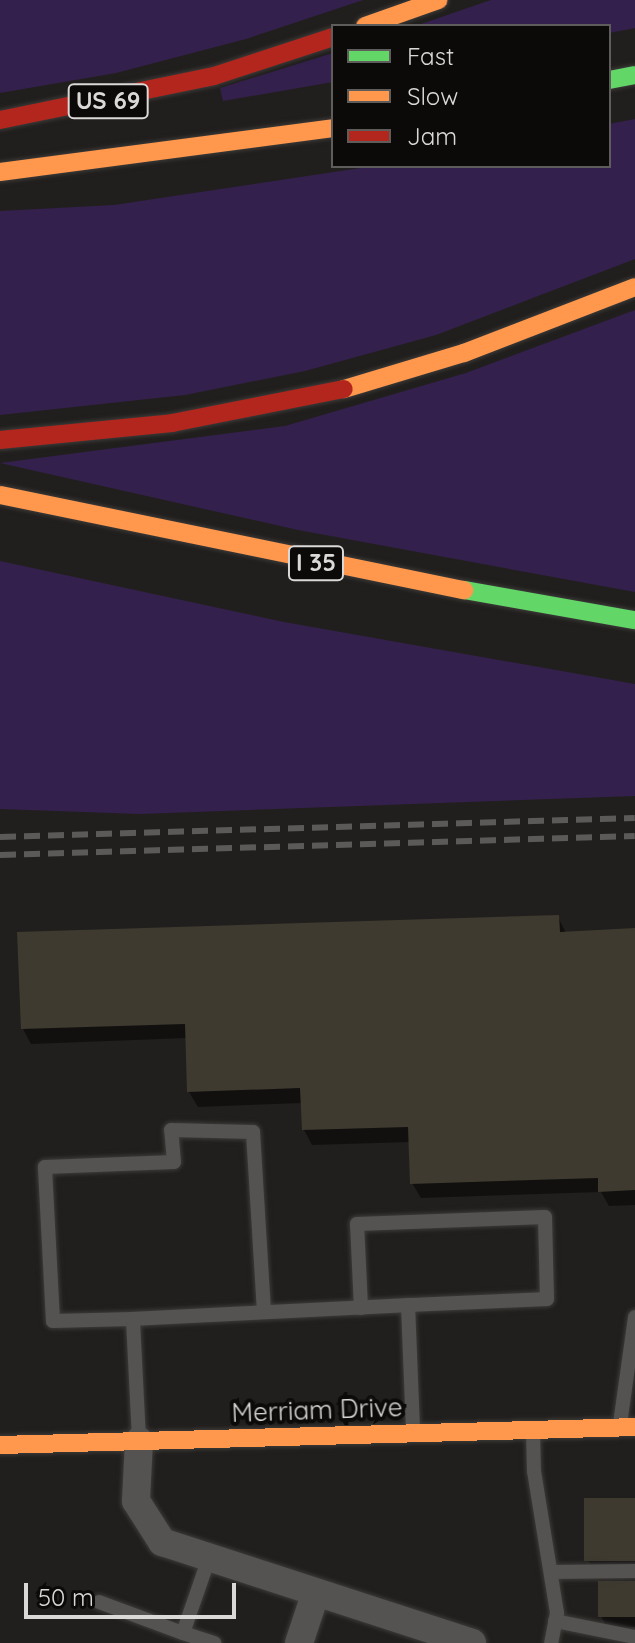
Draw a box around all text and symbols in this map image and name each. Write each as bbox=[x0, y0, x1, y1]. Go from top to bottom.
legend bbox=[331, 24, 611, 168]
text: Fast bbox=[407, 41, 454, 71]
road number: US 69 bbox=[66, 81, 150, 121]
text: Slow bbox=[407, 81, 458, 111]
text: Jam bbox=[407, 121, 457, 151]
road number: I 35 bbox=[286, 543, 346, 583]
street label: Merriam Drive bbox=[231, 1391, 403, 1429]
scale bar bbox=[28, 1567, 240, 1617]
text: 50 m bbox=[38, 1582, 94, 1612]

